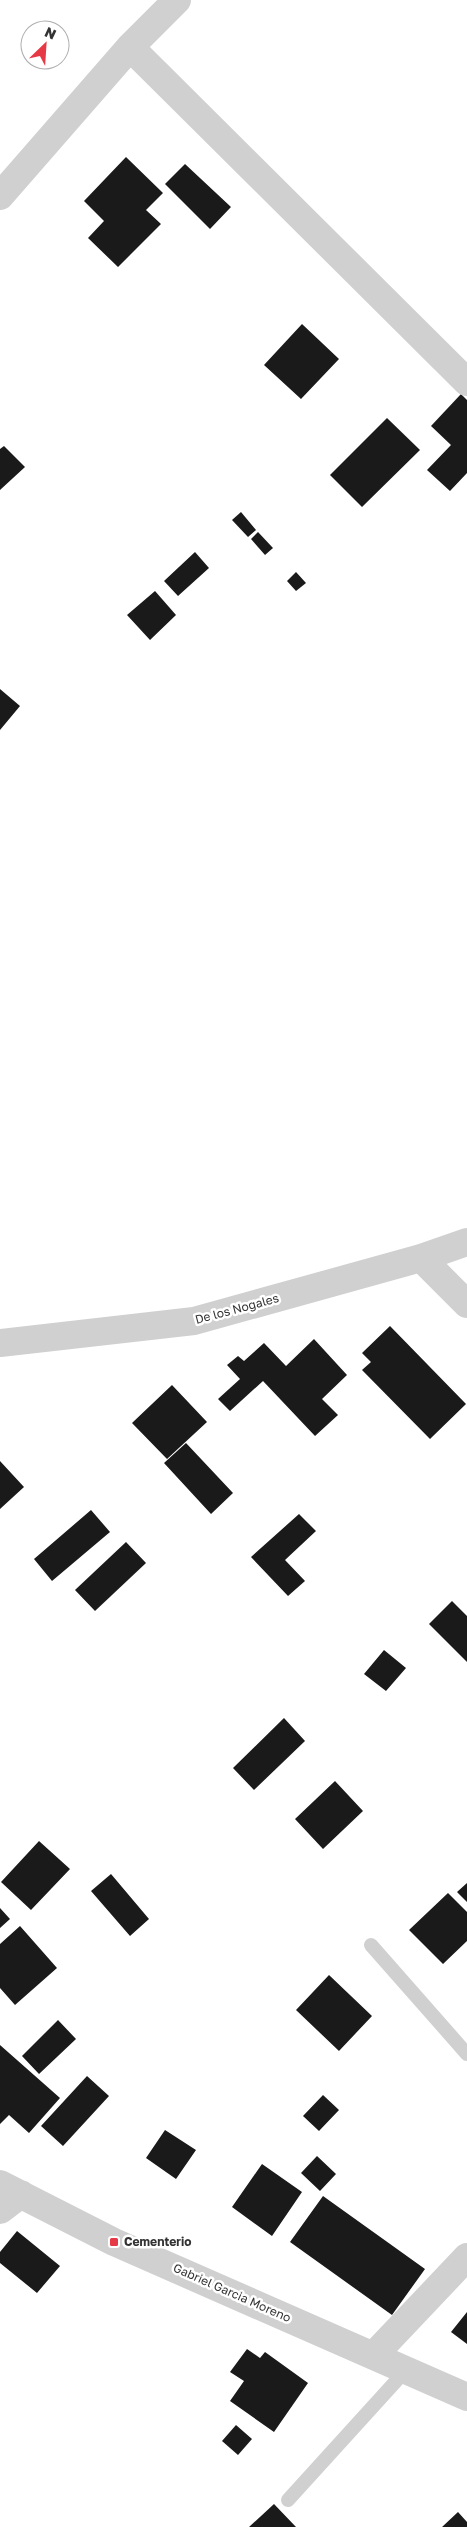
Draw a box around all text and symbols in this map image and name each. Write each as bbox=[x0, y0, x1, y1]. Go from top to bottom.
north arrow bbox=[20, 20, 70, 70]
text: N bbox=[42, 23, 59, 43]
street label: De los Nogales bbox=[193, 1290, 280, 1327]
place label: Cementerio bbox=[124, 2234, 192, 2249]
marker: Cementerio bbox=[108, 2236, 120, 2248]
street label: Gabriel Garcia Moreno bbox=[171, 2260, 293, 2325]

